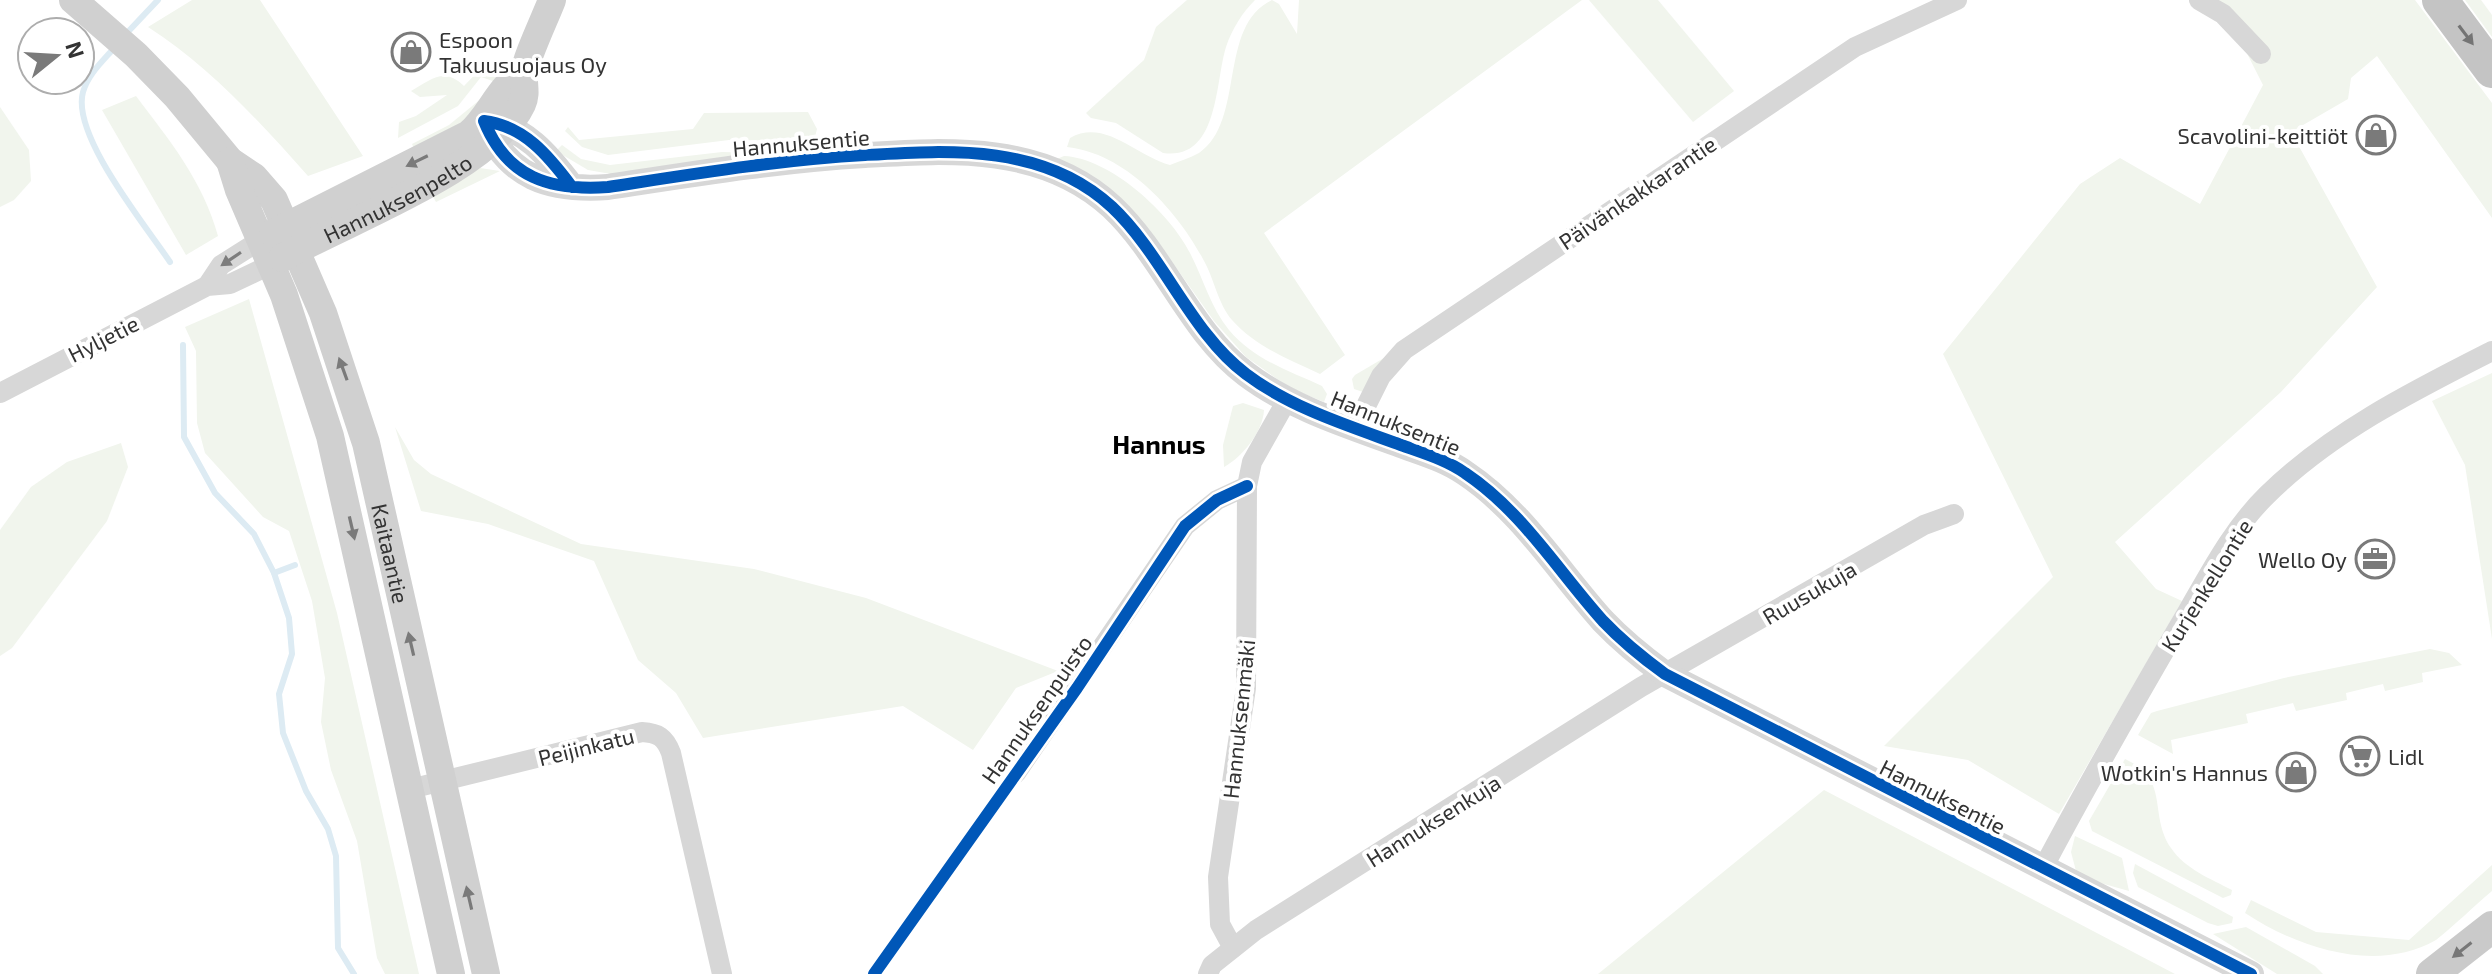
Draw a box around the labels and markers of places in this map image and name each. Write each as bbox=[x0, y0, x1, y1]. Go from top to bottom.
place label: Espoon Takuusuojaus Oy bbox=[439, 26, 607, 78]
shop icon: Espoon Takuusuojaus Oy bbox=[390, 31, 432, 73]
shop icon: Scavolini-keittiöt bbox=[2355, 114, 2397, 156]
place label: Scavolini-keittiöt bbox=[2177, 122, 2348, 148]
office icon: Wello Oy bbox=[2354, 538, 2396, 580]
place label: Wello Oy bbox=[2258, 546, 2347, 572]
supermarket icon: Lidl bbox=[2339, 735, 2381, 777]
place label: Lidl bbox=[2388, 743, 2424, 769]
shop icon: Wotkin's Hannus bbox=[2275, 751, 2317, 793]
place label: Wotkin's Hannus bbox=[2101, 759, 2268, 785]

